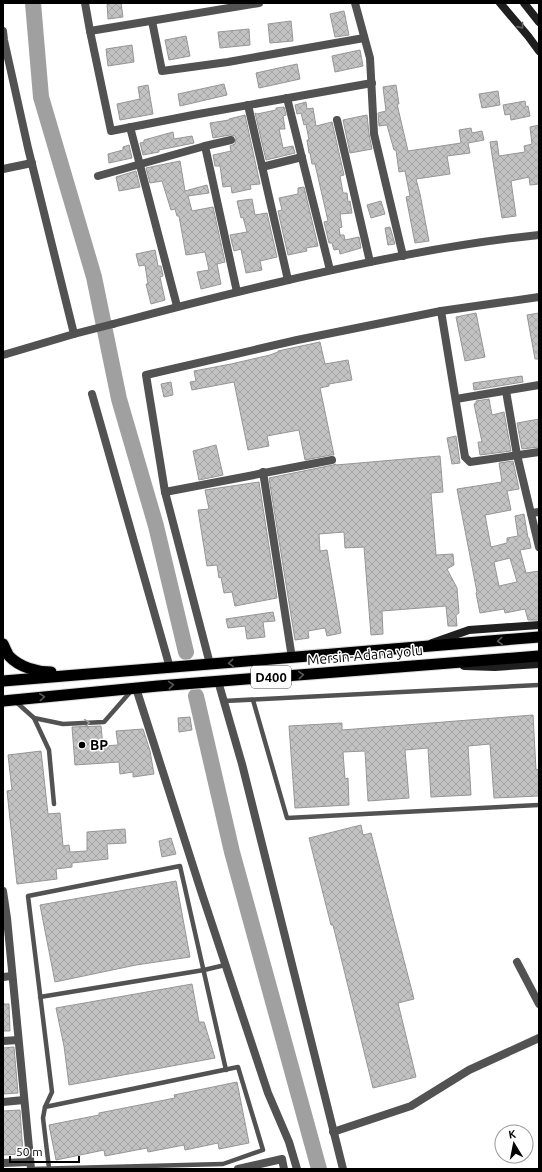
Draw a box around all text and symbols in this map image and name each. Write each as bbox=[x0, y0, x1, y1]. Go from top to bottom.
one-way arrow bbox=[516, 22, 523, 29]
one-way arrow bbox=[497, 636, 503, 645]
street label: Mersin-Adana yolu bbox=[306, 642, 424, 668]
one-way arrow bbox=[228, 658, 234, 667]
road number: D400 bbox=[251, 666, 291, 688]
one-way arrow bbox=[298, 670, 304, 679]
one-way arrow bbox=[168, 681, 174, 690]
one-way arrow bbox=[39, 693, 45, 702]
one-way arrow bbox=[84, 718, 90, 727]
place label: BP bbox=[90, 737, 108, 753]
marker: BP bbox=[77, 740, 87, 750]
north arrow bbox=[494, 1124, 534, 1164]
text: K bbox=[508, 1127, 518, 1141]
scale bar bbox=[10, 1138, 79, 1164]
text: 50 m bbox=[16, 1145, 43, 1158]

